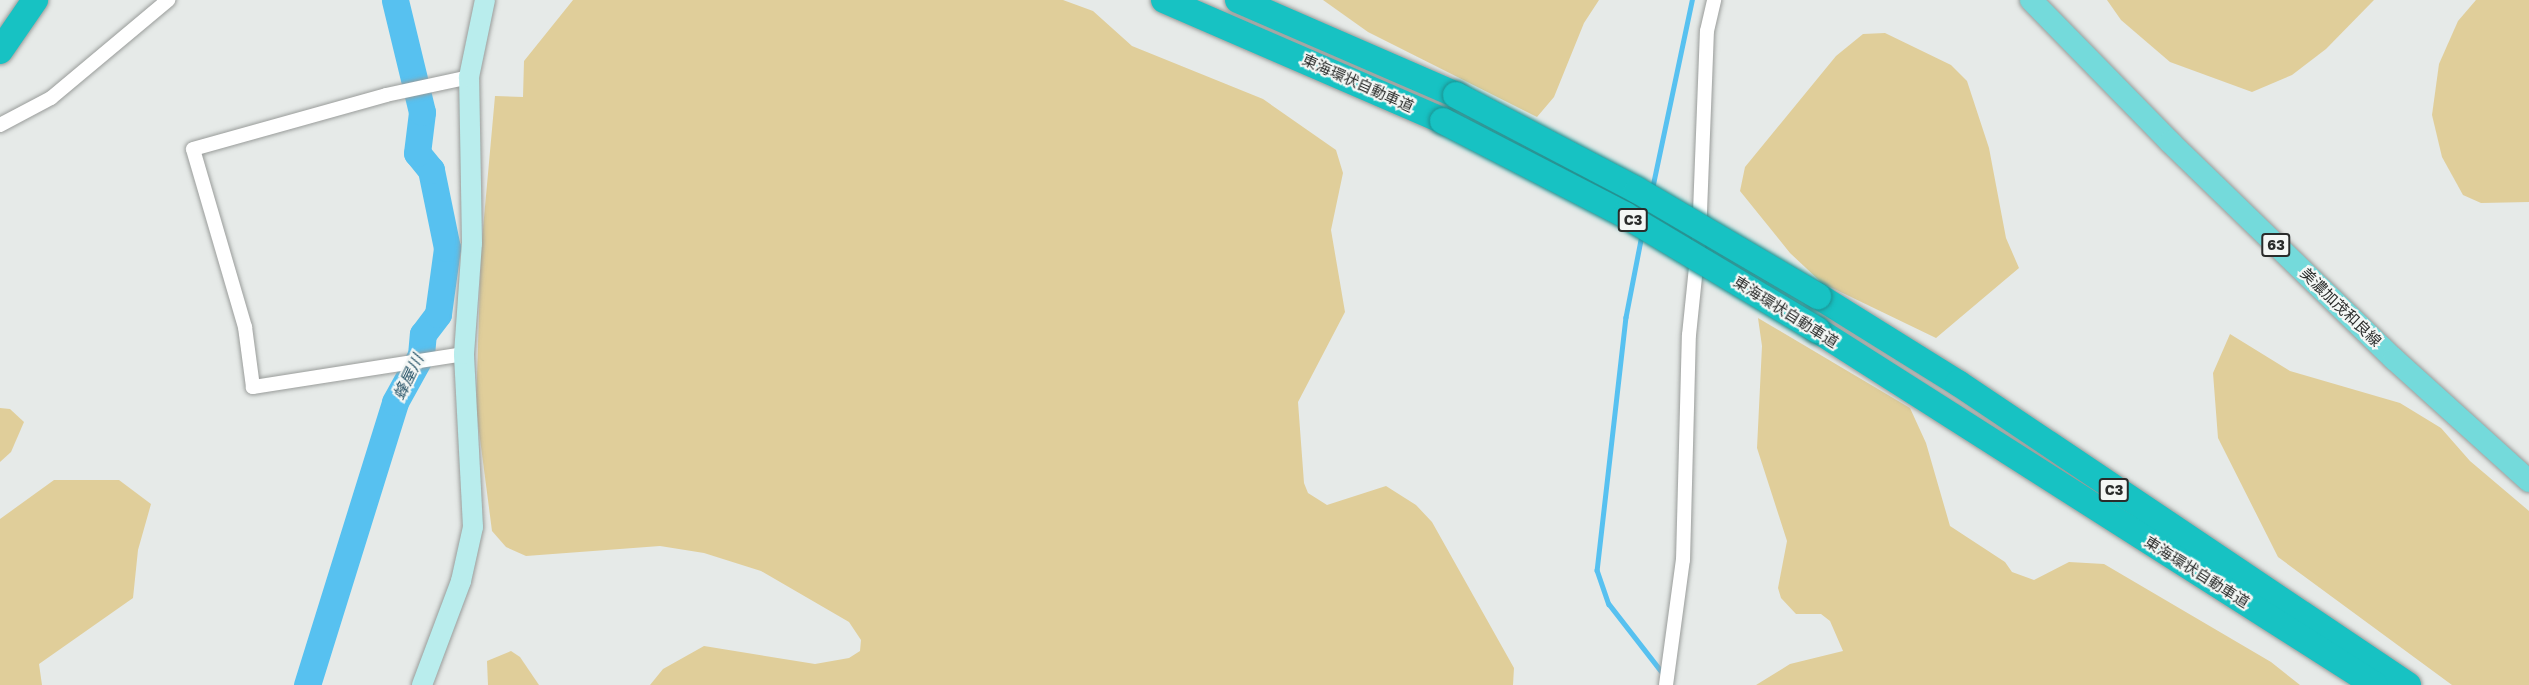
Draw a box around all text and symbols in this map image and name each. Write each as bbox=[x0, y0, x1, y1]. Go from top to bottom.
street label: 東海環状自動車道 bbox=[1300, 50, 1416, 116]
road number: C3 bbox=[1616, 209, 1650, 231]
road number: 63 bbox=[2261, 234, 2291, 256]
street label: 美濃加茂和良線 bbox=[2297, 264, 2385, 350]
street label: 東海環状自動車道 bbox=[1730, 273, 1842, 351]
water label: 蜂屋川 bbox=[389, 351, 427, 403]
road number: C3 bbox=[2098, 479, 2130, 501]
street label: 東海環状自動車道 bbox=[2141, 533, 2253, 611]

